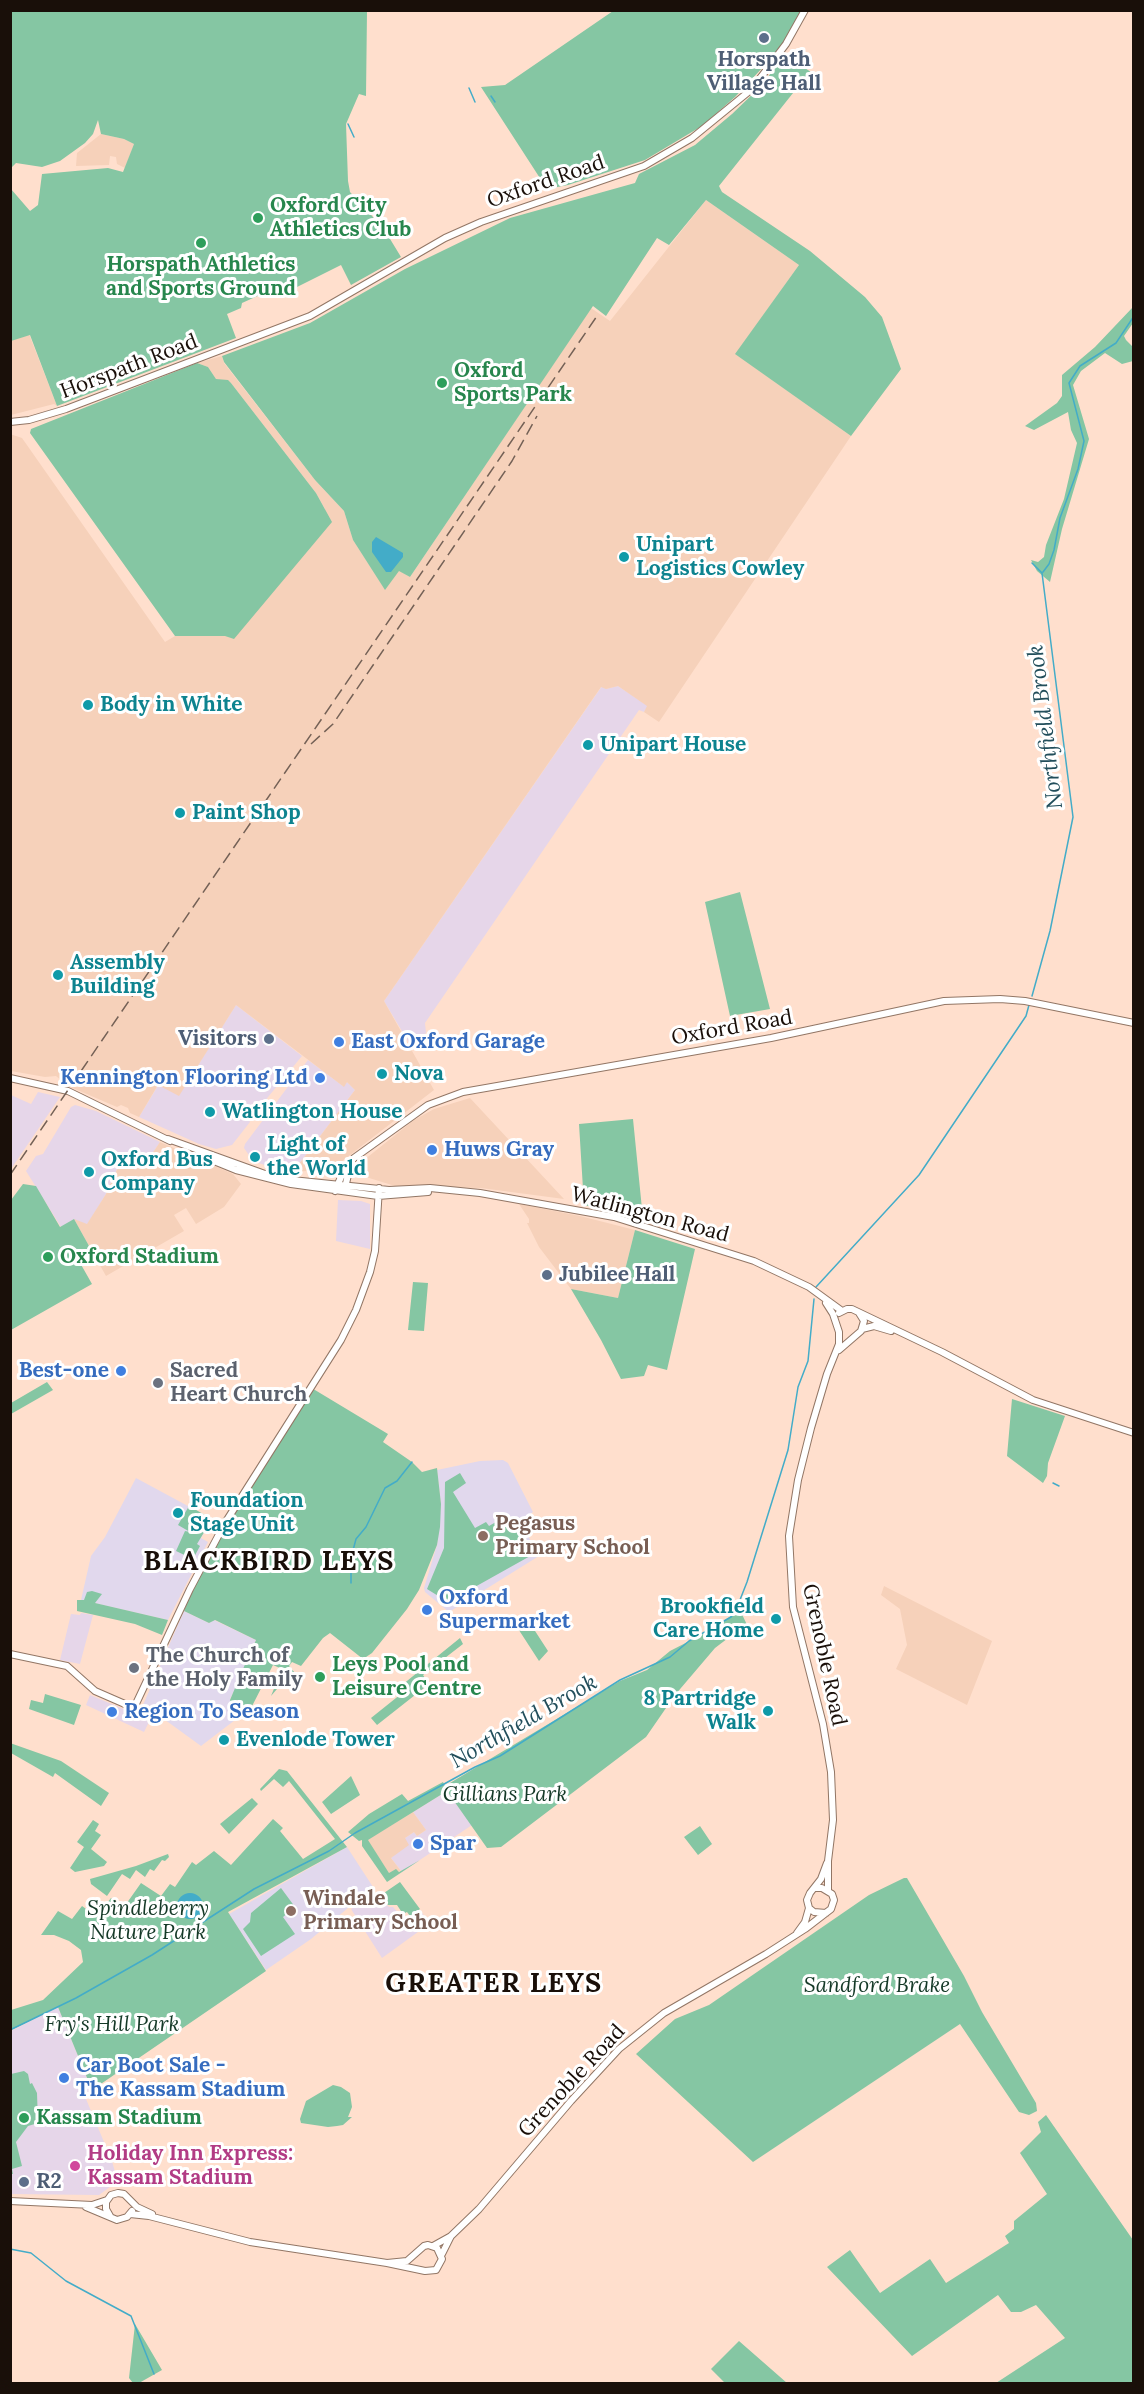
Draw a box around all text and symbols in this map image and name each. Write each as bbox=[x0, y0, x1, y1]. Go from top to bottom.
marker: Horspath Village Hall bbox=[757, 31, 771, 45]
place label: Horspath Village Hall bbox=[707, 47, 821, 97]
street label: Oxford Road bbox=[484, 150, 608, 214]
place label: Oxford City Athletics Club bbox=[270, 193, 411, 243]
marker: Oxford City Athletics Club bbox=[251, 211, 265, 225]
marker: Horspath Athletics and Sports Ground bbox=[194, 236, 208, 250]
place label: Horspath Athletics and Sports Ground bbox=[106, 252, 296, 302]
street label: Horspath Road bbox=[57, 329, 201, 405]
place label: Oxford Sports Park bbox=[454, 358, 572, 408]
marker: Oxford Sports Park bbox=[435, 376, 449, 390]
place label: Unipart Logistics Cowley bbox=[636, 532, 804, 582]
marker: Unipart Logistics Cowley bbox=[617, 550, 631, 564]
water label: Northfield Brook bbox=[1023, 643, 1069, 811]
place label: Body in White bbox=[100, 692, 243, 718]
marker: Body in White bbox=[81, 698, 95, 712]
place label: Unipart House bbox=[600, 732, 746, 758]
marker: Unipart House bbox=[581, 738, 595, 752]
place label: Paint Shop bbox=[192, 800, 301, 826]
marker: Paint Shop bbox=[173, 806, 187, 820]
place label: Assembly Building bbox=[70, 950, 165, 1000]
marker: Assembly Building bbox=[51, 968, 65, 982]
street label: Oxford Road bbox=[669, 1005, 795, 1051]
place label: Visitors bbox=[178, 1026, 257, 1052]
place label: East Oxford Garage bbox=[351, 1029, 545, 1055]
marker: Visitors bbox=[262, 1032, 276, 1046]
marker: East Oxford Garage bbox=[332, 1035, 346, 1049]
place label: Nova bbox=[394, 1061, 444, 1087]
place label: Kennington Flooring Ltd bbox=[60, 1065, 308, 1091]
marker: Nova bbox=[375, 1067, 389, 1081]
marker: Kennington Flooring Ltd bbox=[313, 1071, 327, 1085]
place label: Watlington House bbox=[222, 1099, 403, 1125]
marker: Watlington House bbox=[203, 1105, 217, 1119]
place label: Light of the World bbox=[267, 1132, 366, 1182]
place label: Huws Gray bbox=[444, 1137, 554, 1163]
marker: Huws Gray bbox=[425, 1143, 439, 1157]
place label: Oxford Bus Company bbox=[101, 1147, 213, 1197]
marker: Light of the World bbox=[248, 1150, 262, 1164]
marker: Oxford Bus Company bbox=[82, 1165, 96, 1179]
street label: Watlington Road bbox=[568, 1182, 732, 1248]
place label: Oxford Stadium bbox=[60, 1244, 219, 1270]
marker: Oxford Stadium bbox=[41, 1250, 55, 1264]
place label: Jubilee Hall bbox=[559, 1262, 675, 1288]
marker: Jubilee Hall bbox=[540, 1268, 554, 1282]
place label: Best-one bbox=[19, 1358, 109, 1384]
place label: Sacred Heart Church bbox=[170, 1358, 307, 1408]
marker: Best-one bbox=[114, 1364, 128, 1378]
marker: Sacred Heart Church bbox=[151, 1376, 165, 1390]
place label: Foundation Stage Unit bbox=[190, 1488, 304, 1538]
marker: Foundation Stage Unit bbox=[171, 1506, 185, 1520]
place label: Pegasus Primary School bbox=[495, 1511, 650, 1561]
marker: Pegasus Primary School bbox=[476, 1529, 490, 1543]
district label: BLACKBIRD LEYS bbox=[143, 1546, 395, 1578]
street label: Grenoble Road bbox=[797, 1582, 851, 1728]
place label: Oxford Supermarket bbox=[439, 1585, 571, 1635]
place label: Brookfield Care Home bbox=[653, 1594, 764, 1644]
marker: Oxford Supermarket bbox=[420, 1603, 434, 1617]
marker: Brookfield Care Home bbox=[769, 1612, 783, 1626]
place label: The Church of the Holy Family bbox=[146, 1643, 302, 1693]
place label: Leys Pool and Leisure Centre bbox=[332, 1652, 482, 1702]
marker: The Church of the Holy Family bbox=[127, 1661, 141, 1675]
water label: Northfield Brook bbox=[446, 1669, 602, 1775]
marker: Leys Pool and Leisure Centre bbox=[313, 1670, 327, 1684]
place label: 8 Partridge Walk bbox=[643, 1686, 756, 1736]
place label: Region To Season bbox=[124, 1699, 299, 1725]
marker: 8 Partridge Walk bbox=[761, 1704, 775, 1718]
marker: Region To Season bbox=[105, 1705, 119, 1719]
place label: Evenlode Tower bbox=[236, 1727, 395, 1753]
marker: Evenlode Tower bbox=[217, 1733, 231, 1747]
park label: Gillians Park bbox=[443, 1782, 567, 1808]
place label: Spar bbox=[430, 1831, 476, 1857]
marker: Spar bbox=[411, 1837, 425, 1851]
place label: Windale Primary School bbox=[303, 1886, 458, 1936]
park label: Spindleberry Nature Park bbox=[87, 1896, 209, 1946]
marker: Windale Primary School bbox=[284, 1904, 298, 1918]
district label: GREATER LEYS bbox=[385, 1968, 603, 2000]
park label: Sandford Brake bbox=[804, 1973, 950, 1999]
park label: Fry's Hill Park bbox=[45, 2012, 179, 2038]
street label: Grenoble Road bbox=[513, 2019, 631, 2143]
place label: Car Boot Sale - The Kassam Stadium bbox=[76, 2053, 285, 2103]
marker: Car Boot Sale - The Kassam Stadium bbox=[57, 2071, 71, 2085]
place label: Kassam Stadium bbox=[36, 2105, 202, 2131]
marker: Kassam Stadium bbox=[17, 2111, 31, 2125]
place label: Holiday Inn Express: Kassam Stadium bbox=[87, 2141, 293, 2191]
marker: Holiday Inn Express: Kassam Stadium bbox=[68, 2159, 82, 2173]
place label: R2 bbox=[36, 2169, 62, 2195]
marker: R2 bbox=[17, 2175, 31, 2189]

